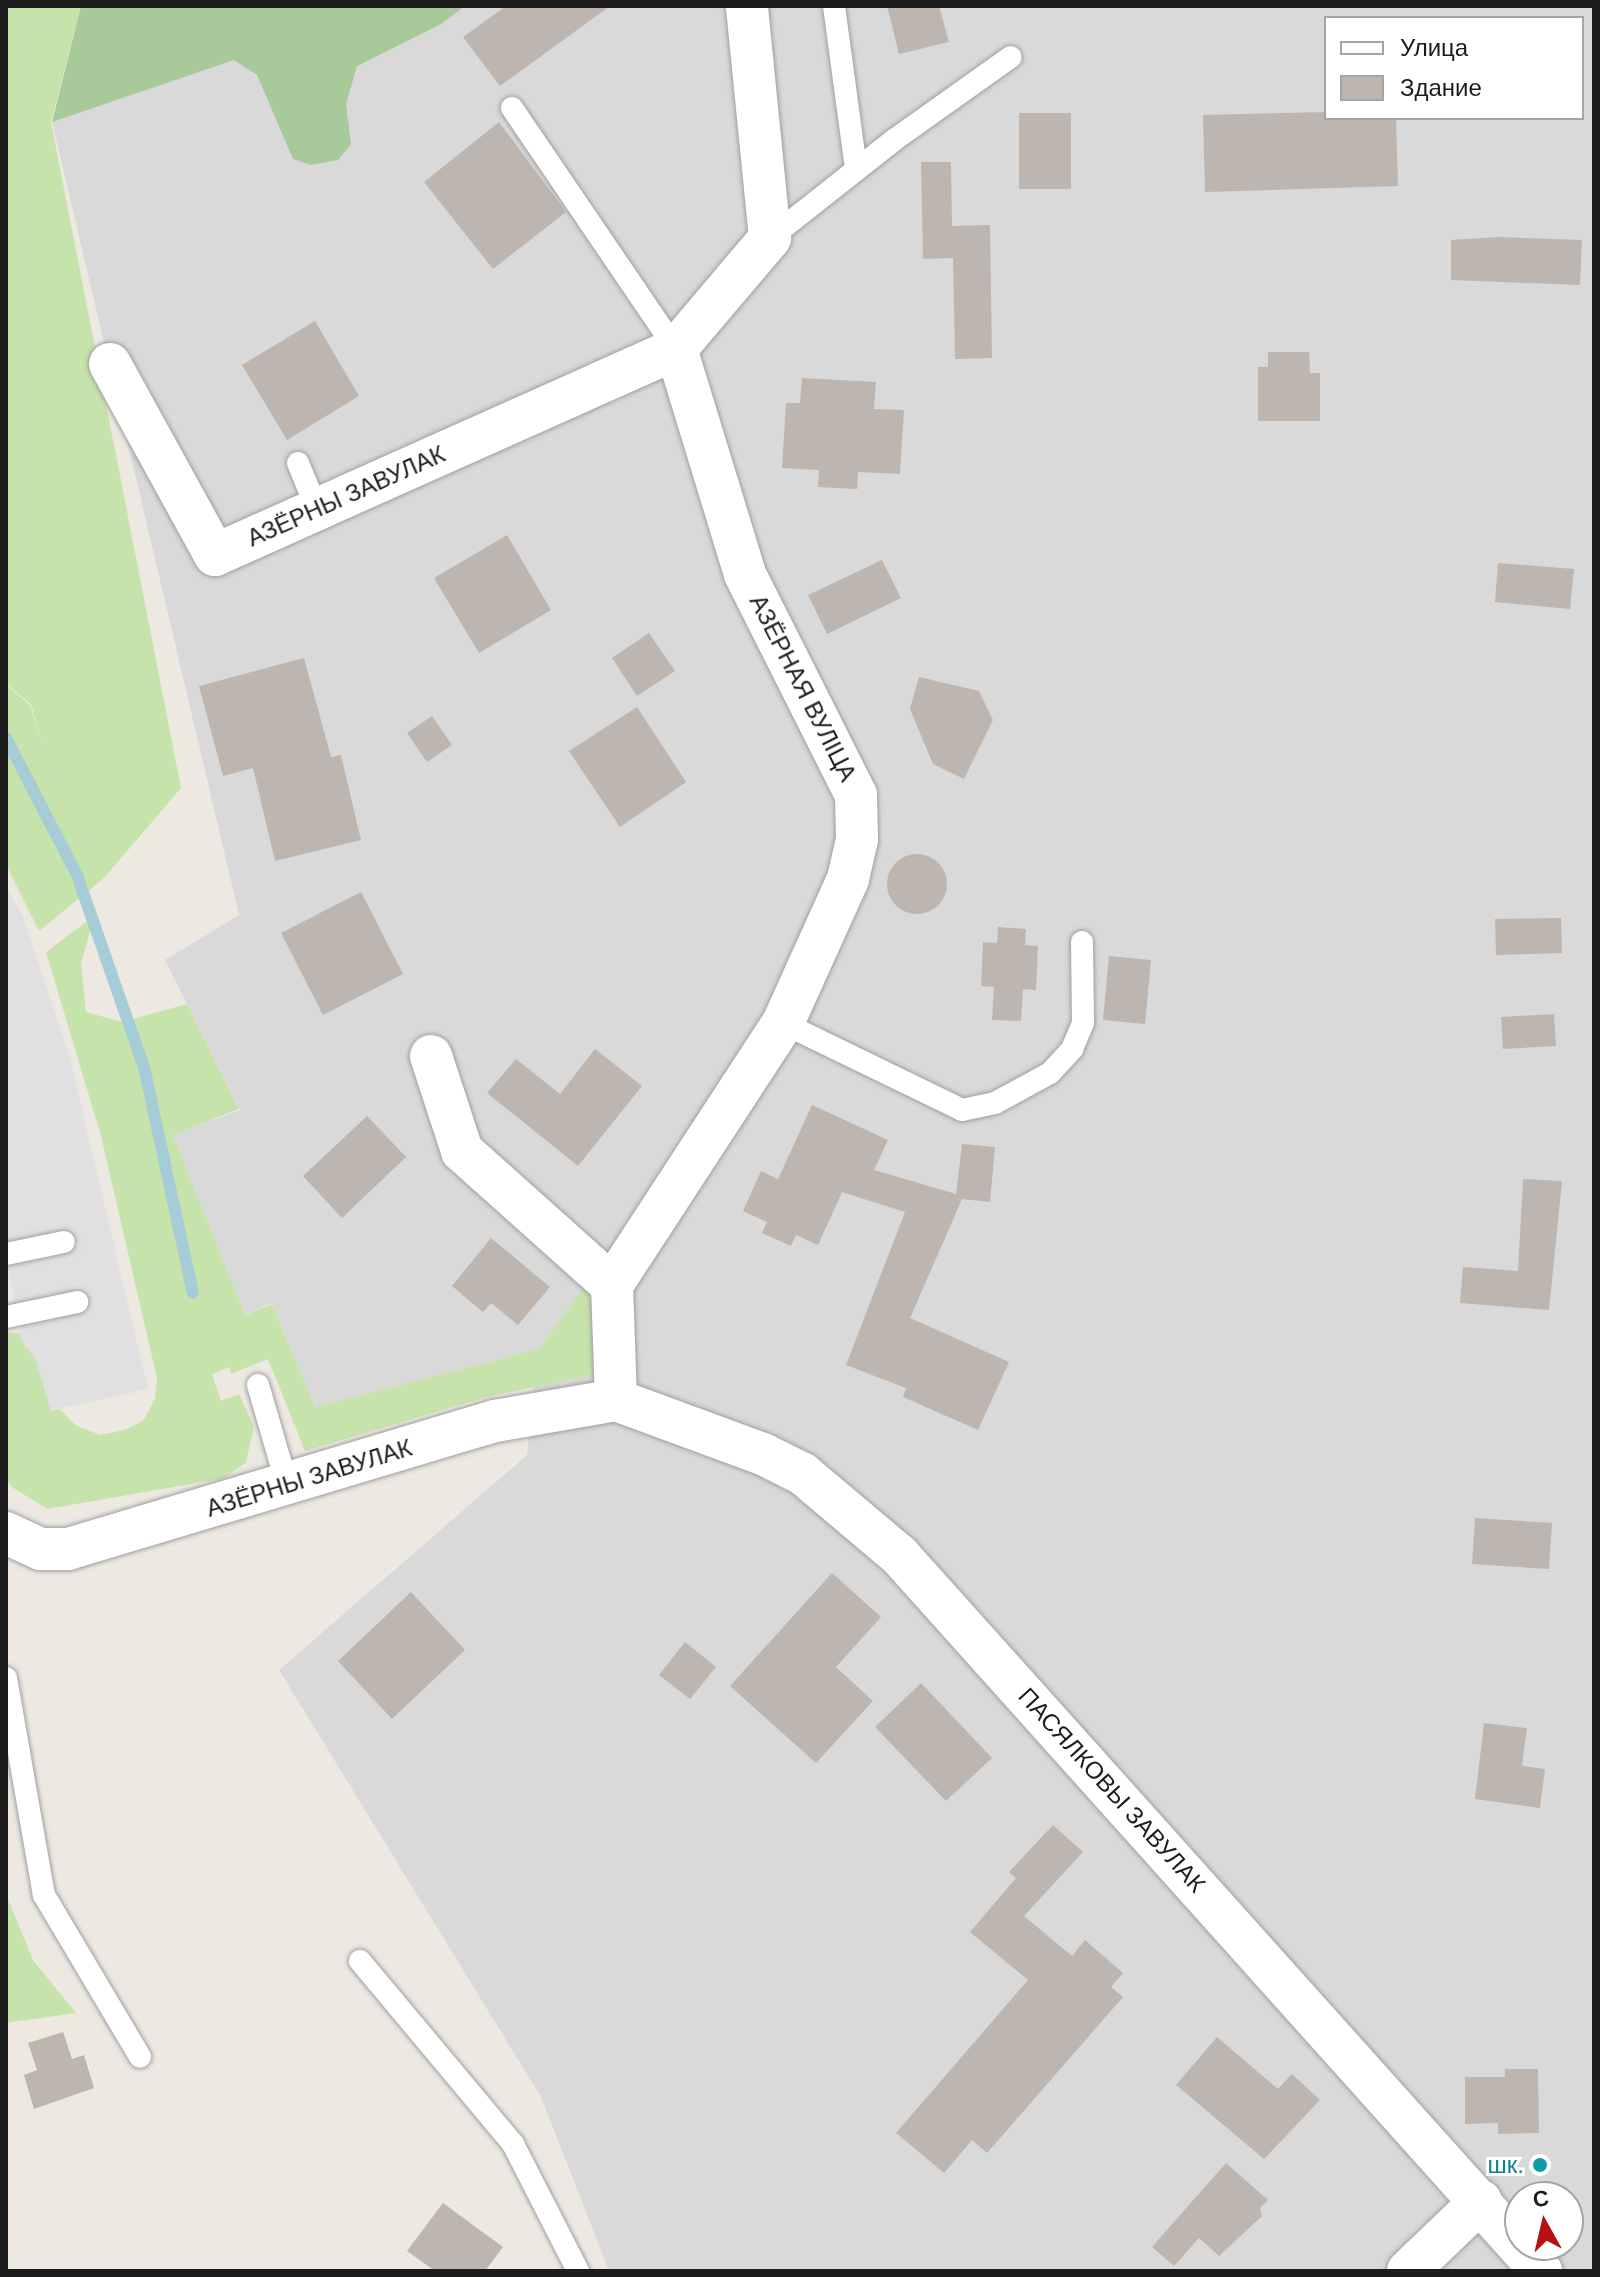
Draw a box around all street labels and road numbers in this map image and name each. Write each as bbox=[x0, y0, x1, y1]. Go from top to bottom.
street label: АЗЁРНЫ ЗАВУЛАК bbox=[243, 439, 449, 553]
street label: АЗЁРНАЯ ВУЛІЦА bbox=[744, 590, 862, 786]
street label: АЗЁРНЫ ЗАВУЛАК bbox=[203, 1433, 415, 1523]
street label: ПАСЯЛКОВЫ ЗАВУЛАК bbox=[1013, 1682, 1211, 1898]

